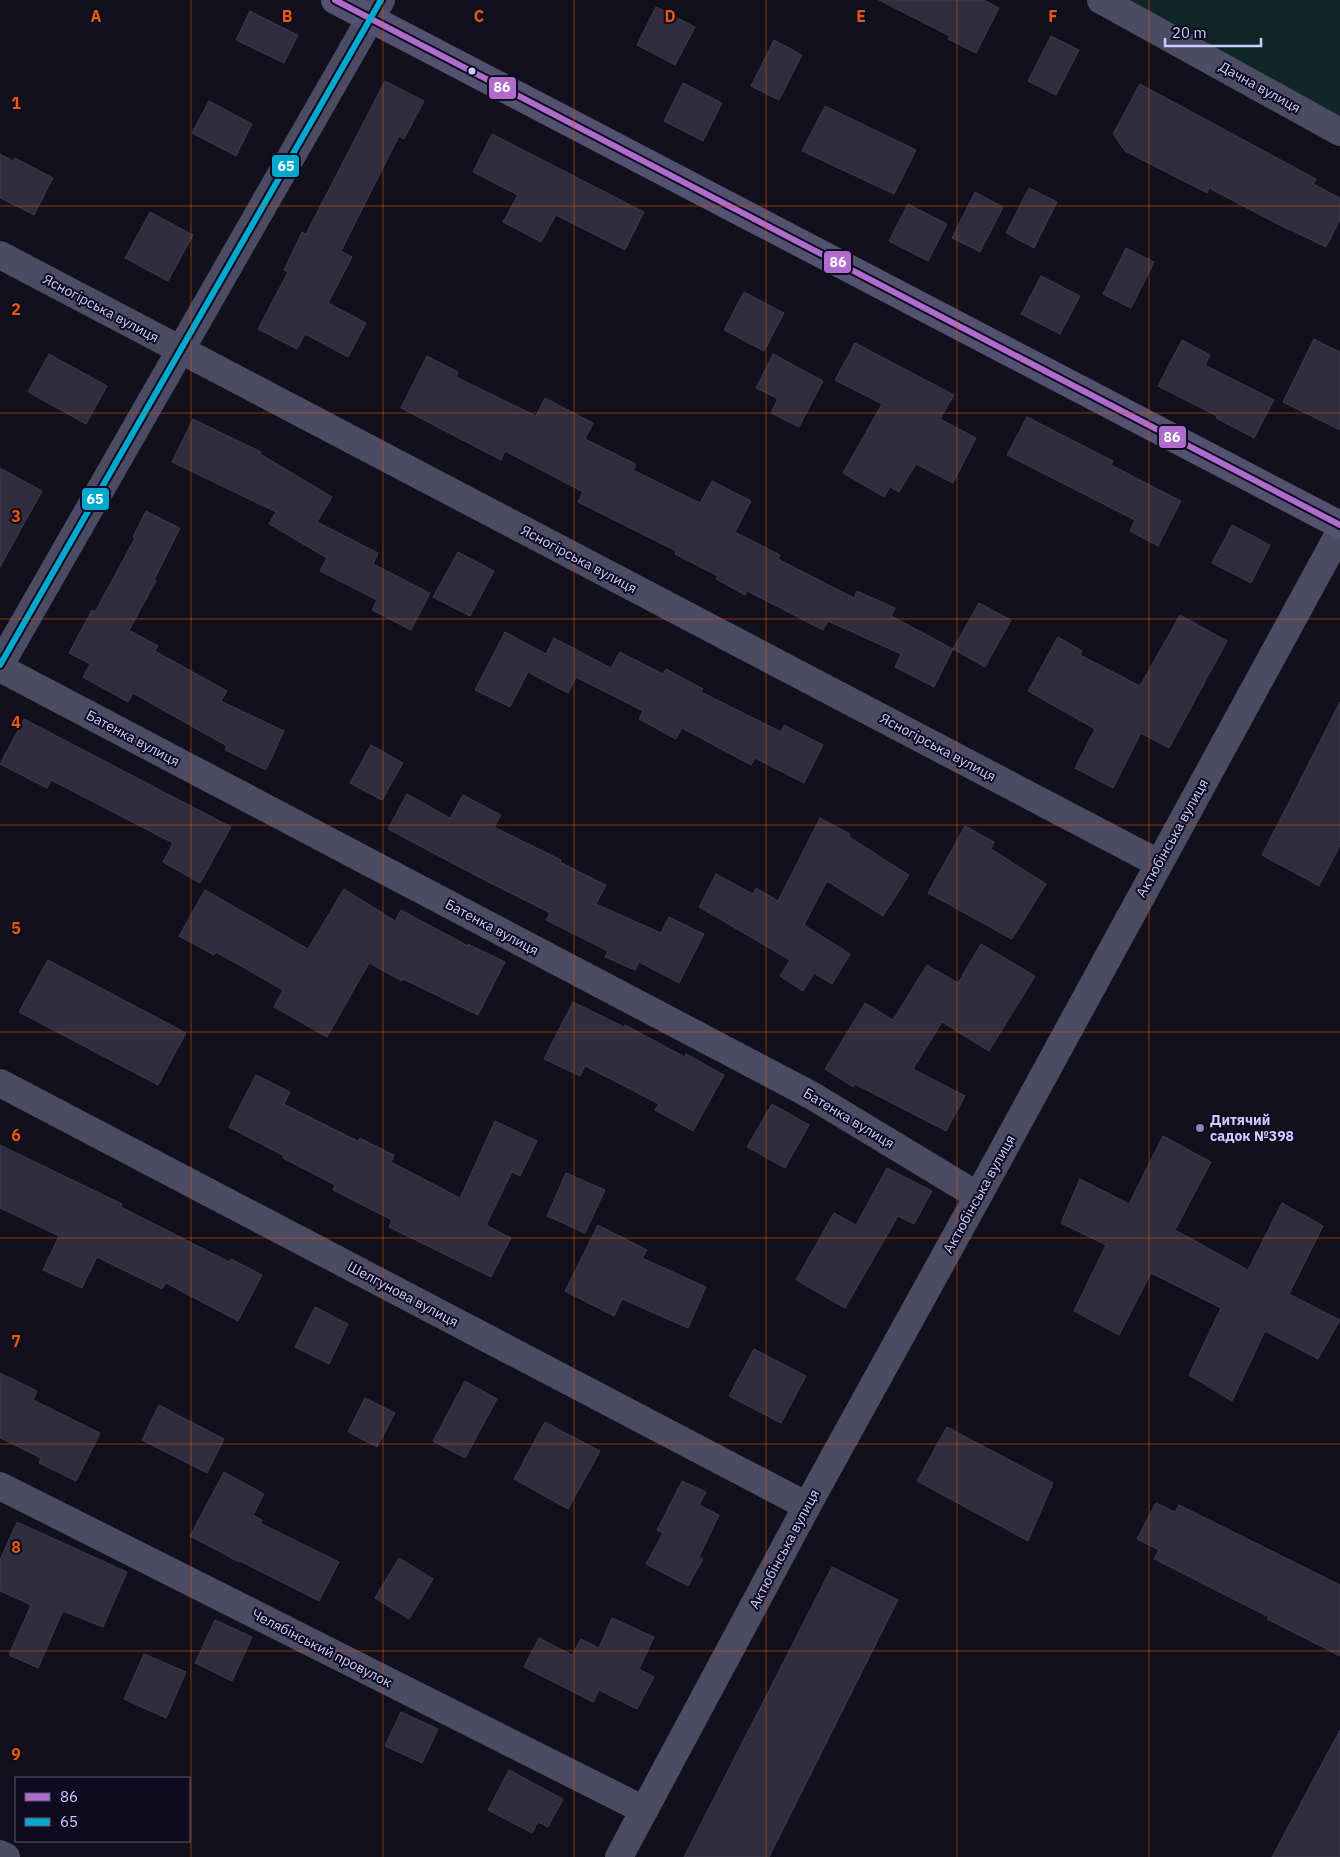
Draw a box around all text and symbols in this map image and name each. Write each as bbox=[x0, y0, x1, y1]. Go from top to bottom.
text: A bbox=[91, 6, 102, 26]
text: B bbox=[282, 6, 293, 26]
text: C bbox=[474, 6, 484, 26]
text: D bbox=[664, 6, 676, 26]
text: E bbox=[856, 6, 866, 26]
text: F bbox=[1048, 6, 1058, 26]
scale bar bbox=[1165, 15, 1261, 47]
text: 20 m bbox=[1172, 23, 1207, 42]
street label: Дачна вулиця bbox=[1216, 57, 1304, 117]
unlabelled marker bbox=[467, 66, 477, 76]
line badge: 86 bbox=[488, 76, 517, 100]
text: 86 bbox=[494, 78, 510, 96]
text: 1 bbox=[11, 93, 21, 113]
line badge: 65 bbox=[271, 154, 300, 178]
text: 65 bbox=[278, 157, 294, 175]
line badge: 86 bbox=[823, 250, 852, 274]
text: 86 bbox=[830, 253, 846, 271]
street label: Ясногірська вулиця bbox=[40, 270, 162, 346]
text: 2 bbox=[11, 299, 21, 319]
line badge: 86 bbox=[1158, 425, 1187, 449]
text: 86 bbox=[1164, 428, 1180, 446]
line badge: 65 bbox=[81, 487, 110, 511]
text: 65 bbox=[87, 490, 103, 508]
text: 3 bbox=[11, 506, 21, 526]
street label: Ясногірська вулиця bbox=[518, 521, 640, 597]
street label: Батенка вулиця bbox=[83, 706, 183, 770]
street label: Ясногірська вулиця bbox=[877, 709, 999, 785]
text: 4 bbox=[11, 712, 21, 732]
street label: Актюбінська вулиця bbox=[1132, 775, 1212, 901]
street label: Батенка вулиця bbox=[442, 895, 542, 959]
text: 5 bbox=[11, 918, 21, 938]
street label: Батенка вулиця bbox=[800, 1084, 898, 1152]
place label: Дитячий садок №398 bbox=[1210, 1111, 1294, 1145]
marker: Дитячий садок №398 bbox=[1194, 1122, 1206, 1134]
text: 6 bbox=[11, 1125, 21, 1145]
street label: Актюбінська вулиця bbox=[939, 1131, 1019, 1257]
street label: Шелгунова вулиця bbox=[344, 1257, 462, 1331]
text: 7 bbox=[11, 1331, 21, 1351]
street label: Актюбінська вулиця bbox=[745, 1486, 823, 1612]
text: 8 bbox=[11, 1537, 21, 1557]
street label: Челябінський провулок bbox=[249, 1605, 396, 1691]
text: 9 bbox=[11, 1744, 21, 1764]
legend bbox=[15, 1777, 190, 1842]
text: 86 bbox=[60, 1787, 78, 1806]
text: 65 bbox=[60, 1812, 78, 1831]

